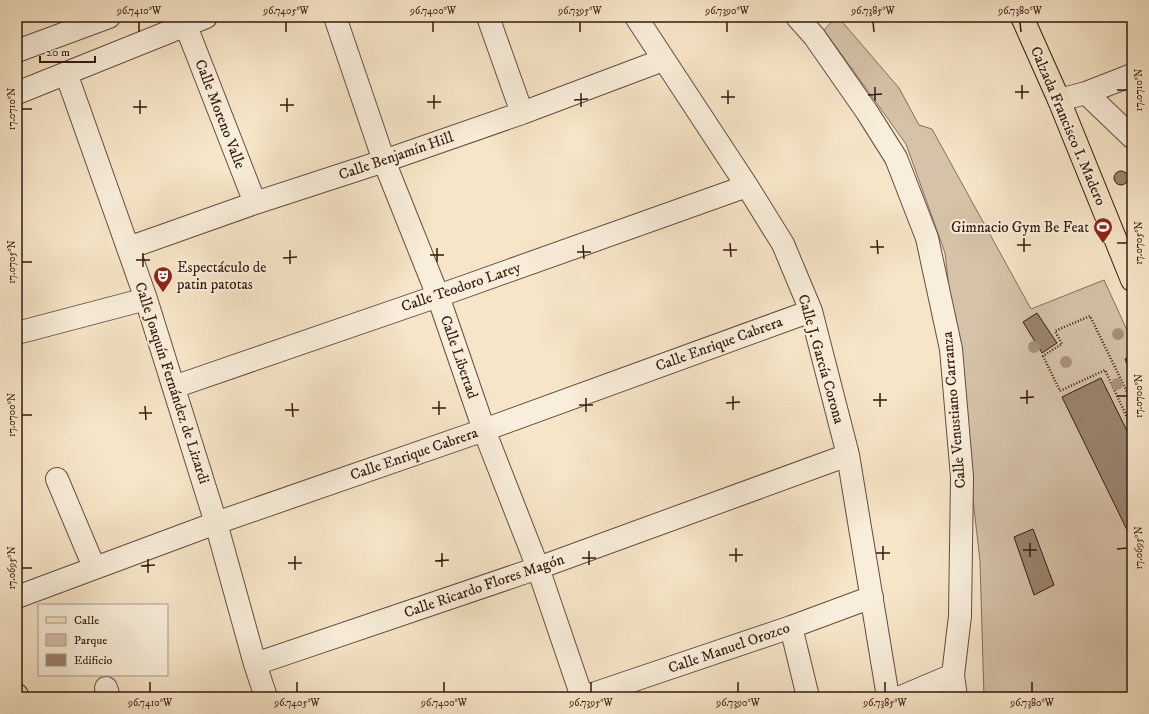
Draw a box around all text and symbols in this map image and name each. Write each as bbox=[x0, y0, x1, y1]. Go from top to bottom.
text: 96.7410°W bbox=[116, 5, 162, 17]
text: 96.7405°W bbox=[262, 5, 310, 17]
text: 96.7400°W bbox=[409, 5, 457, 17]
text: 96.7395°W bbox=[557, 5, 602, 17]
text: 96.7390°W bbox=[704, 5, 750, 17]
text: 96.7385°W bbox=[850, 5, 895, 17]
text: 96.7380°W bbox=[997, 5, 1043, 17]
scale bar bbox=[40, 38, 95, 64]
street label: Calzada Francisco I. Madero bbox=[1026, 44, 1110, 208]
text: 20 m bbox=[46, 45, 70, 60]
street label: Calle Moreno Valle bbox=[190, 57, 250, 171]
text: 17.0710°N bbox=[1133, 69, 1145, 111]
text: 17.0710°N bbox=[6, 88, 18, 130]
street label: Calle Benjamín Hill bbox=[336, 127, 456, 185]
sports icon: Gimnacio Gym Be Feat bbox=[1092, 216, 1114, 244]
place label: Gimnacio Gym Be Feat bbox=[951, 218, 1089, 237]
text: 17.0705°N bbox=[1133, 221, 1145, 265]
text: 17.0705°N bbox=[6, 240, 18, 284]
street label: Calle Teodoro Larey bbox=[399, 257, 524, 316]
place label: Espectáculo de patin patotas bbox=[176, 258, 266, 294]
theatre icon: Espectáculo de patin patotas bbox=[152, 265, 174, 293]
street label: Calle Joaquín Fernández de Lizardi bbox=[130, 280, 214, 486]
street label: Calle J. García Corona bbox=[793, 292, 849, 427]
street label: Calle Enrique Cabrera bbox=[653, 312, 786, 376]
street label: Calle Libertad bbox=[436, 313, 482, 402]
street label: Calle Venustiano Carranza bbox=[938, 330, 970, 489]
text: 17.0700°N bbox=[1133, 374, 1145, 418]
text: 17.0700°N bbox=[6, 393, 18, 437]
street label: Calle Enrique Cabrera bbox=[348, 423, 481, 485]
text: 17.0695°N bbox=[1133, 526, 1145, 570]
text: 17.0695°N bbox=[6, 546, 18, 590]
street label: Calle Ricardo Flores Magón bbox=[401, 550, 567, 622]
legend bbox=[38, 604, 168, 676]
text: Calle bbox=[74, 613, 99, 628]
street label: Calle Manuel Orozco bbox=[666, 618, 792, 678]
text: Parque bbox=[74, 633, 107, 648]
text: Edificio bbox=[74, 653, 113, 668]
text: 96.7410°W bbox=[127, 697, 173, 709]
text: 96.7405°W bbox=[273, 697, 321, 709]
text: 96.7400°W bbox=[420, 697, 468, 709]
text: 96.7395°W bbox=[568, 697, 613, 709]
text: 96.7390°W bbox=[715, 697, 761, 709]
text: 96.7385°W bbox=[862, 697, 907, 709]
text: 96.7380°W bbox=[1009, 697, 1055, 709]

